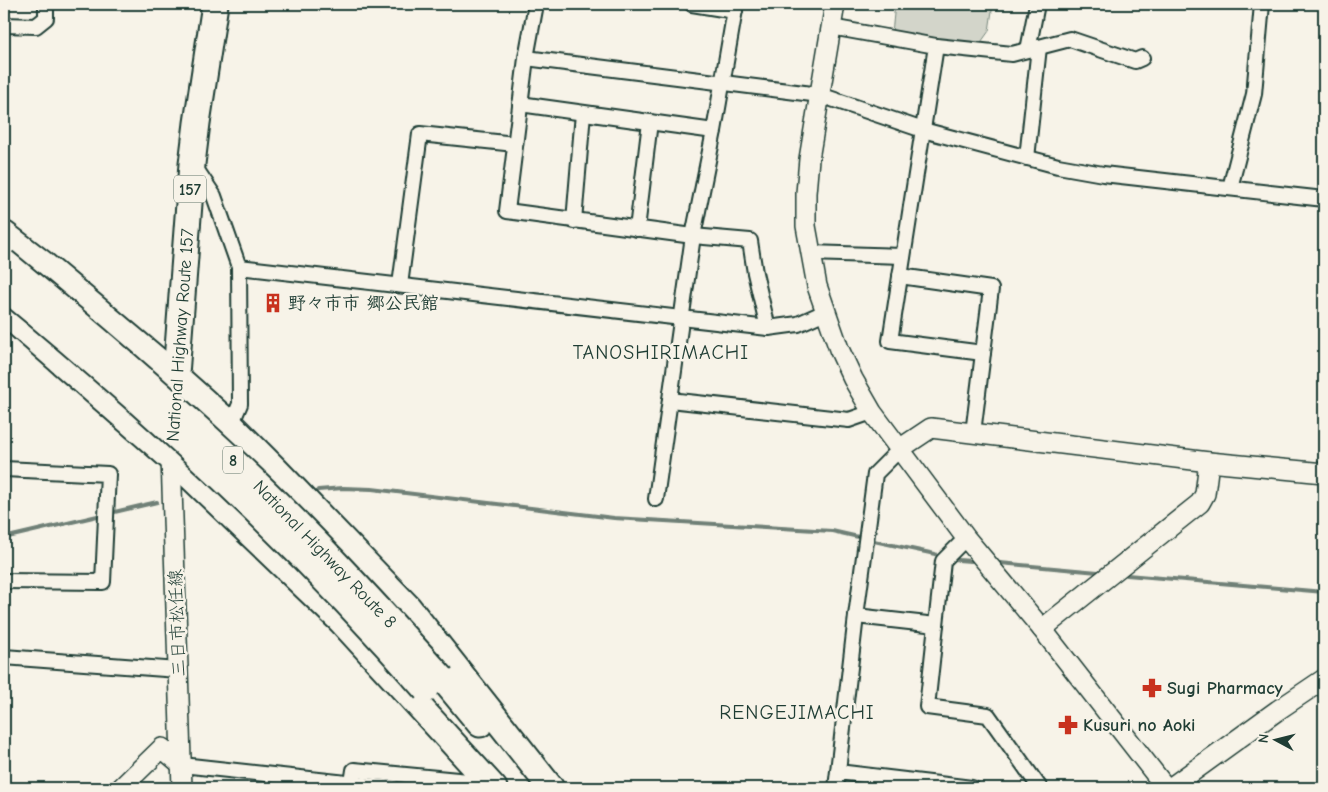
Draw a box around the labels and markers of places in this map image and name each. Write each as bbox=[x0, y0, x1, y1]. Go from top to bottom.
building icon: 野々市市 郷公民館 bbox=[262, 292, 284, 314]
place label: 野々市市 郷公民館 bbox=[288, 293, 438, 314]
pharmacy icon: Sugi Pharmacy bbox=[1141, 677, 1163, 699]
place label: Sugi Pharmacy bbox=[1167, 678, 1284, 699]
pharmacy icon: Kusuri no Aoki bbox=[1057, 714, 1079, 736]
place label: Kusuri no Aoki bbox=[1083, 715, 1195, 736]

